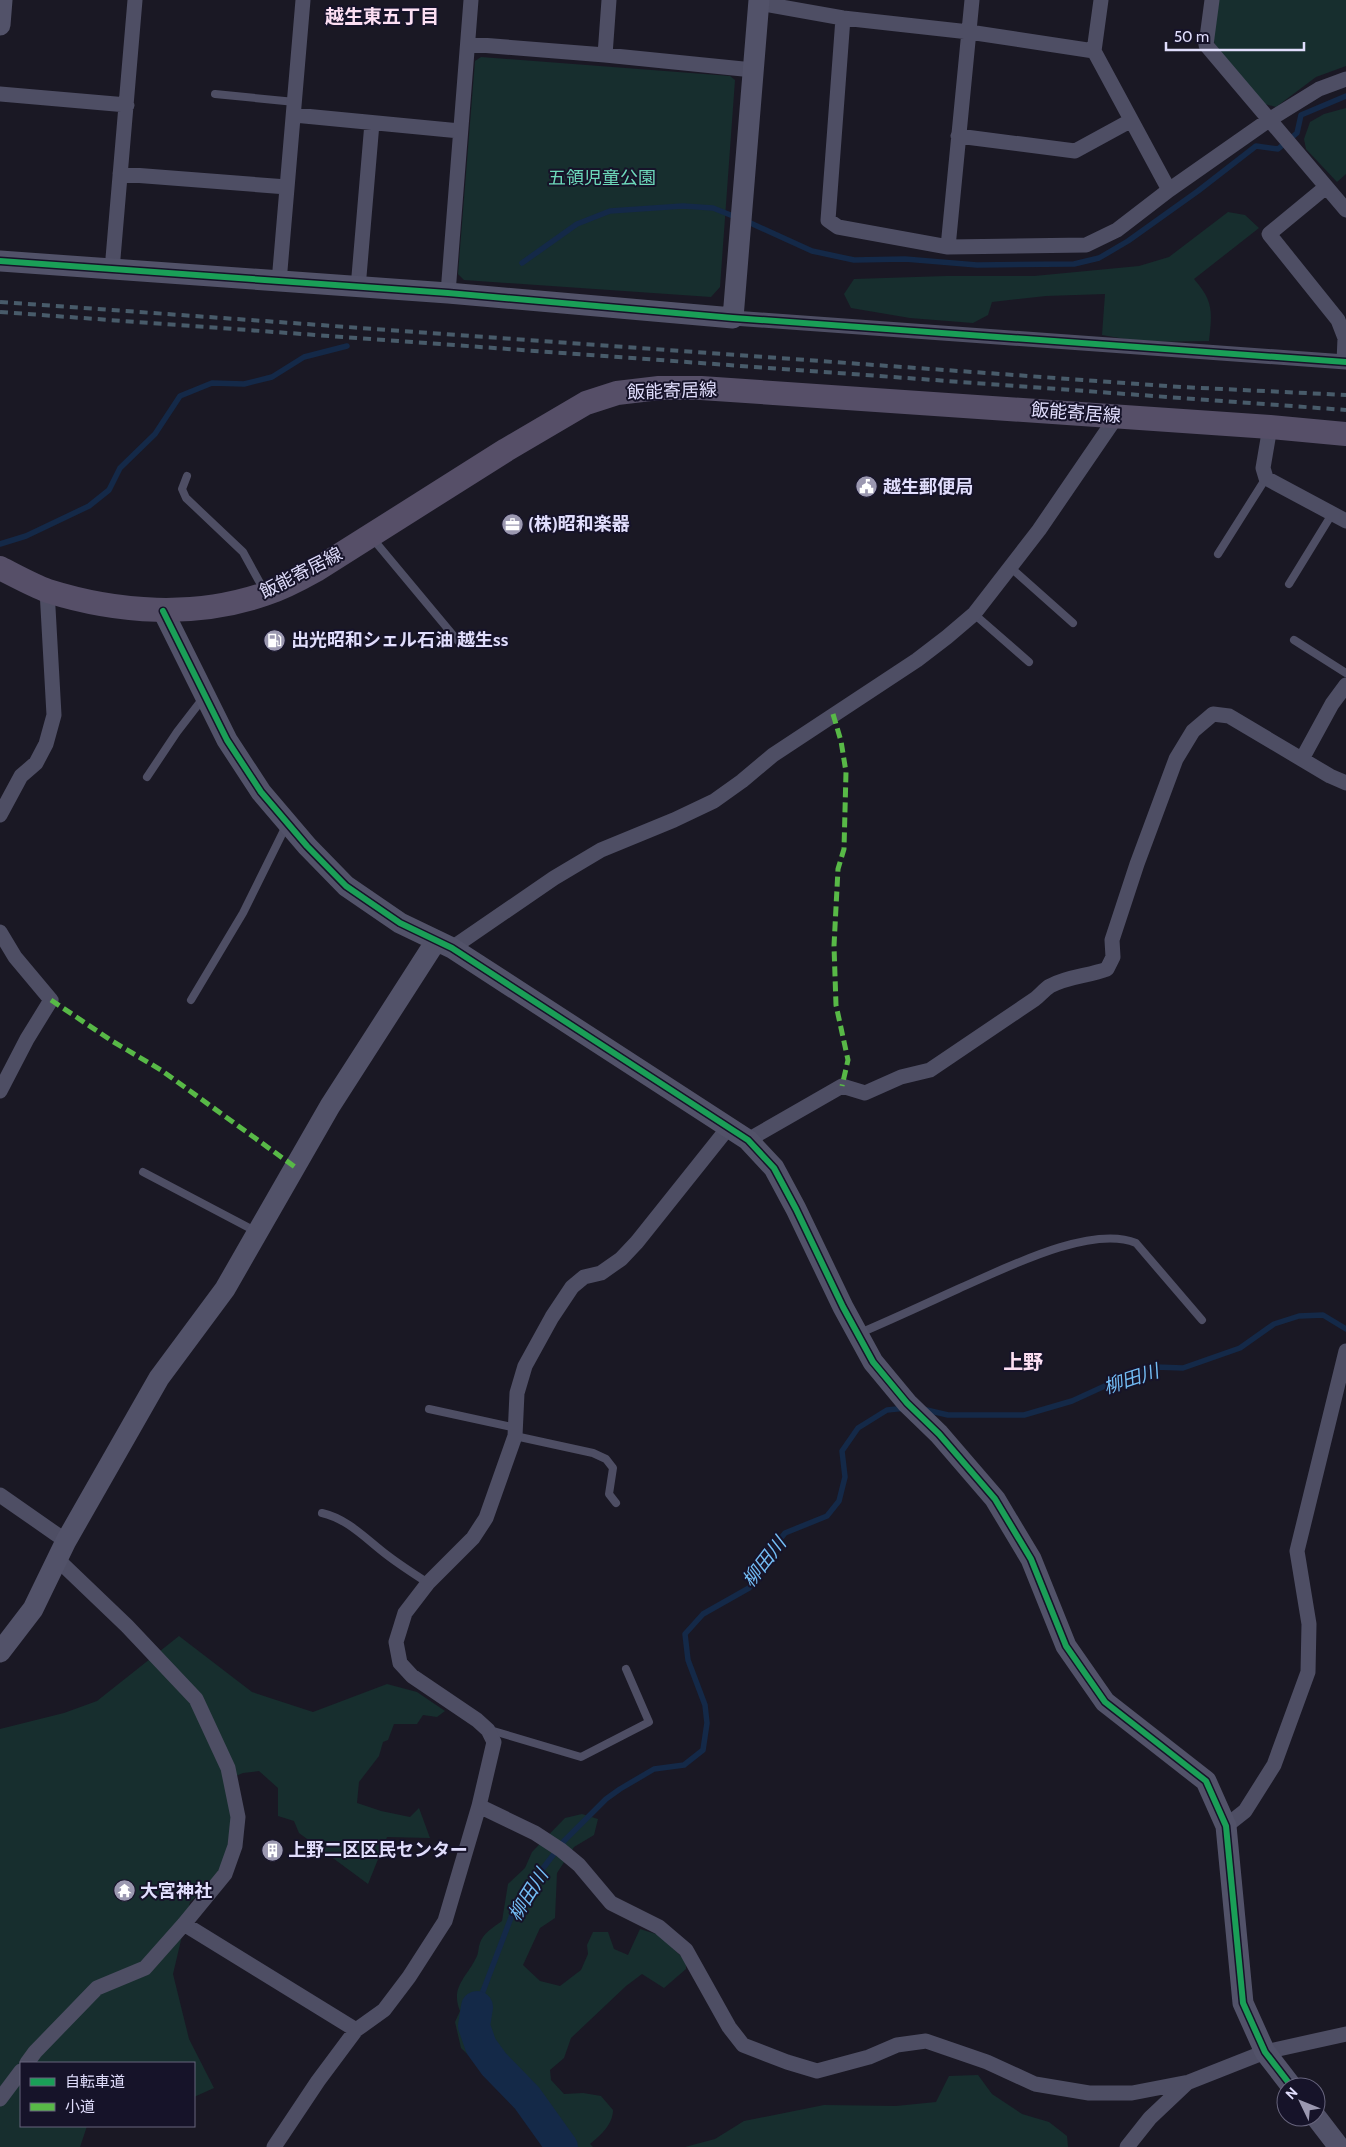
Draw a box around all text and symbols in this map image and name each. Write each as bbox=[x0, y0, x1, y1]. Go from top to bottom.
district label: 越生東五丁目 bbox=[325, 5, 439, 28]
scale bar bbox=[1166, 20, 1304, 52]
text: 50 m bbox=[1174, 28, 1209, 46]
park label: 五領児童公園 bbox=[548, 167, 656, 189]
street label: 飯能寄居線 bbox=[627, 378, 717, 404]
street label: 飯能寄居線 bbox=[1030, 399, 1122, 427]
public building icon: 越生郵便局 bbox=[855, 475, 879, 499]
place label: 越生郵便局 bbox=[883, 476, 973, 498]
office icon: (株)昭和楽器 bbox=[500, 512, 524, 536]
place label: (株)昭和楽器 bbox=[528, 513, 630, 535]
street label: 飯能寄居線 bbox=[256, 543, 346, 603]
fuel station icon: 出光昭和シェル石油 越生ss bbox=[263, 628, 287, 652]
place label: 出光昭和シェル石油 越生ss bbox=[291, 629, 509, 651]
district label: 上野 bbox=[1003, 1350, 1043, 1374]
water label: 柳田川 bbox=[1100, 1359, 1164, 1399]
water label: 柳田川 bbox=[737, 1531, 792, 1592]
building icon: 上野二区区民センター bbox=[260, 1838, 284, 1862]
place label: 上野二区区民センター bbox=[288, 1839, 468, 1861]
water label: 柳田川 bbox=[503, 1863, 554, 1925]
temple icon: 大宮神社 bbox=[112, 1879, 136, 1903]
place label: 大宮神社 bbox=[140, 1880, 212, 1902]
legend bbox=[20, 2062, 195, 2127]
text: 自転車道 bbox=[65, 2073, 125, 2091]
north arrow bbox=[1276, 2077, 1326, 2127]
text: N bbox=[1282, 2083, 1301, 2103]
text: 小道 bbox=[65, 2098, 95, 2116]

